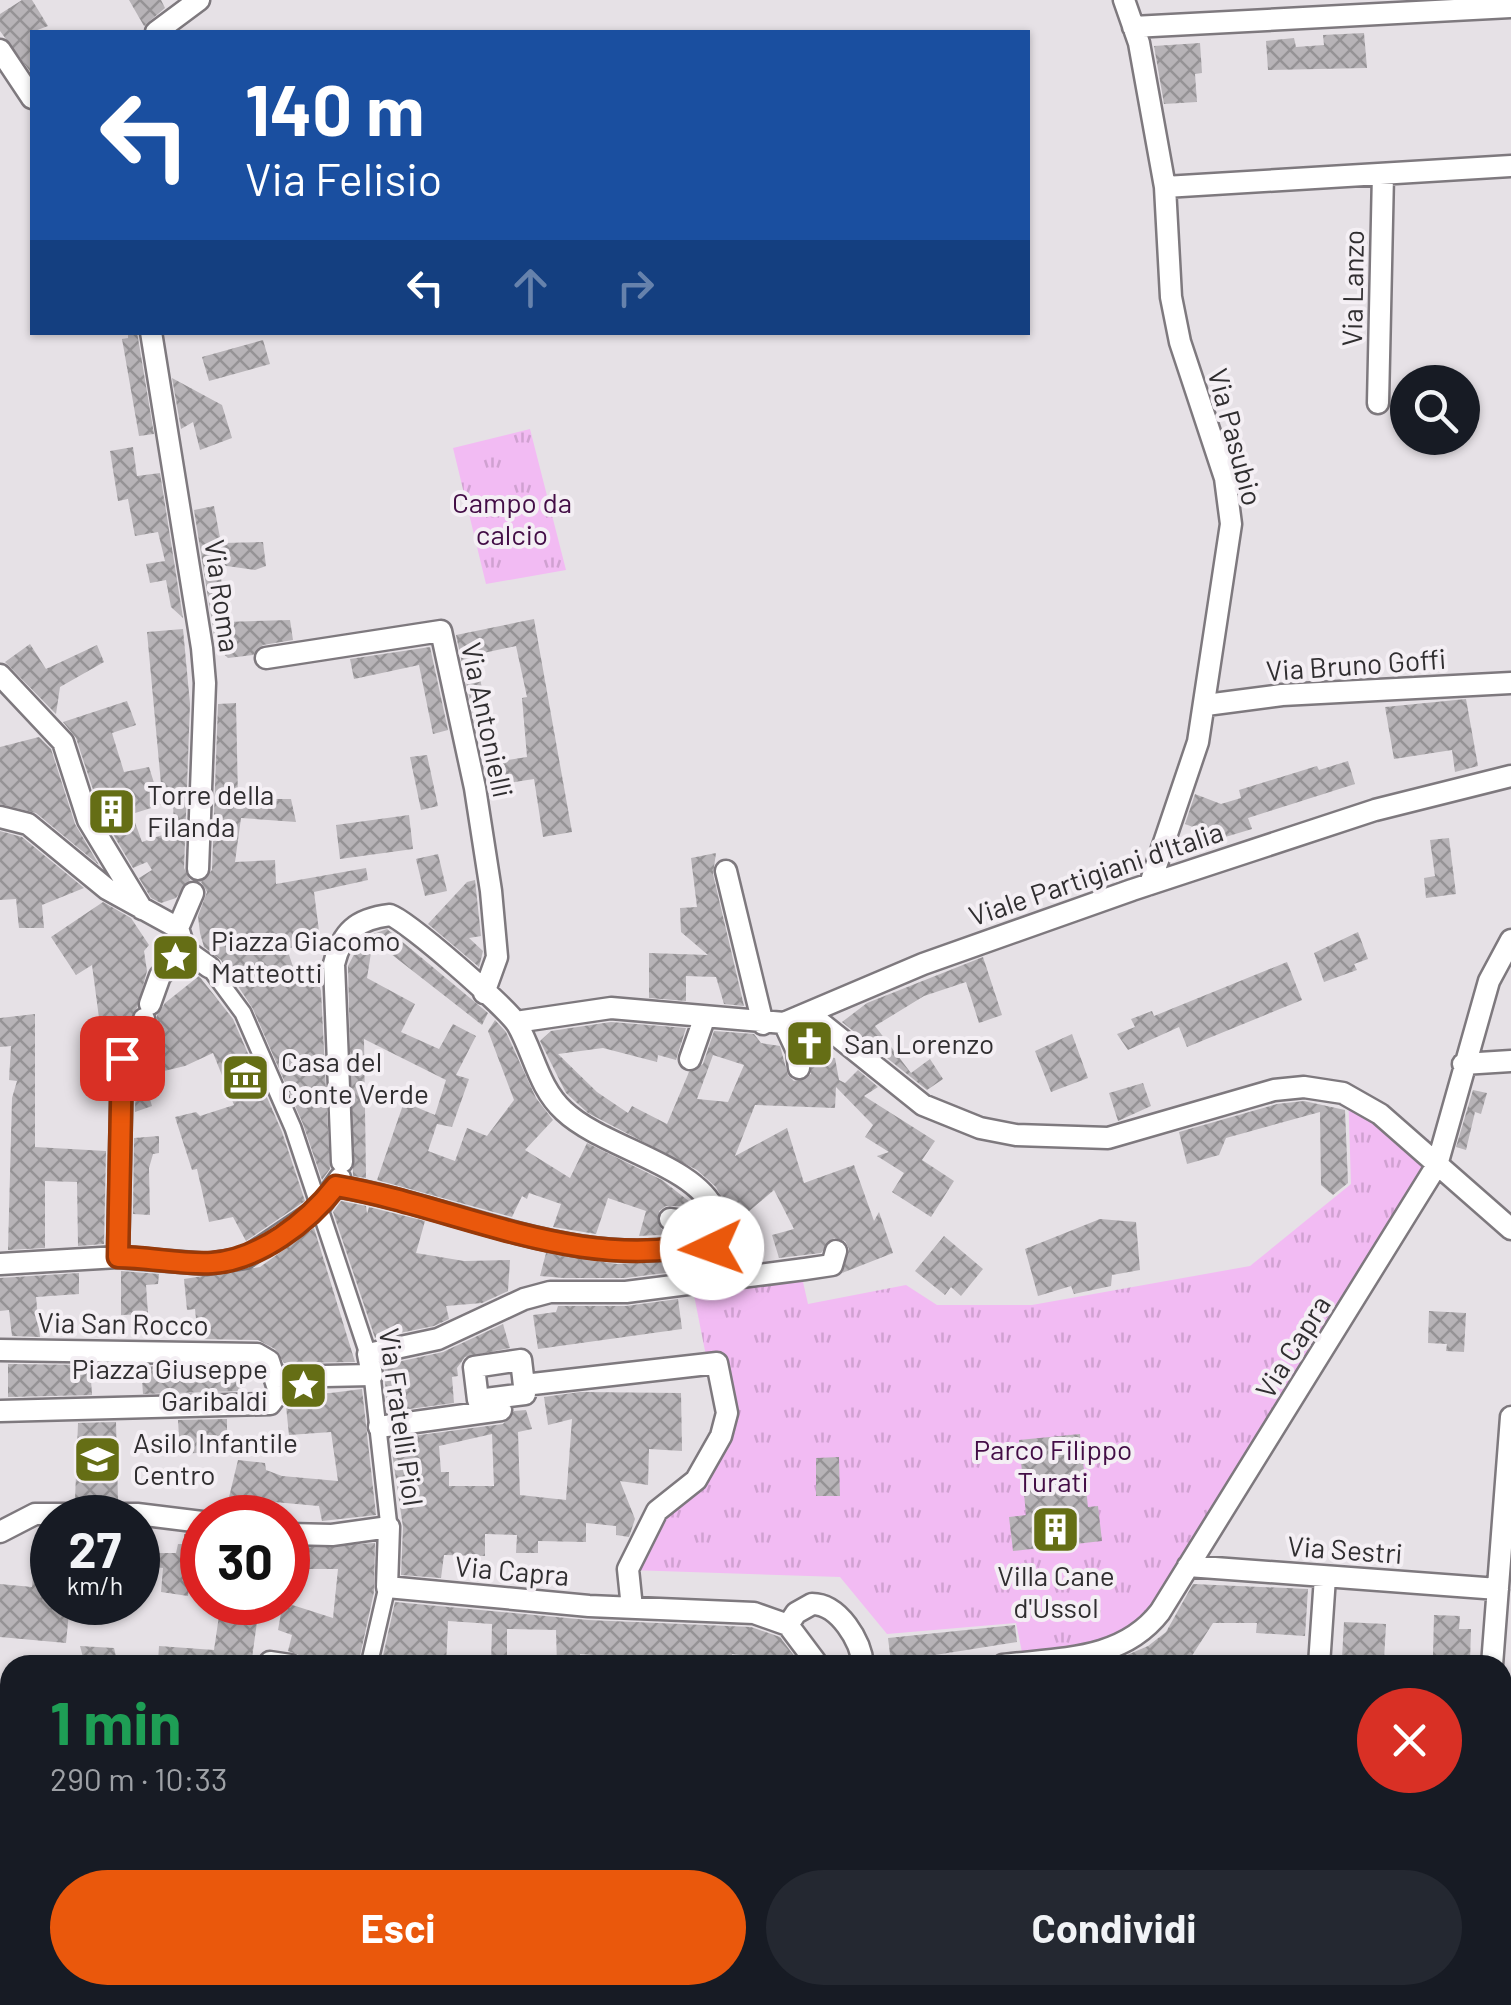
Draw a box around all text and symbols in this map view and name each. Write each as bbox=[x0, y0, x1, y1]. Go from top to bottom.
text: 140 m bbox=[245, 66, 424, 150]
icon: left bbox=[80, 70, 210, 200]
text: Via Felisio bbox=[245, 151, 442, 205]
street label: Via Lanzo bbox=[1334, 229, 1370, 347]
icon: left bbox=[398, 260, 453, 315]
icon: ahead bbox=[503, 260, 558, 315]
icon: right bbox=[608, 260, 663, 315]
street label: Via Pasubio bbox=[1201, 364, 1271, 509]
map controls bbox=[1390, 365, 1480, 455]
button: search bbox=[1390, 365, 1480, 455]
park label: Campo da calcio bbox=[452, 485, 572, 551]
street label: Via Roma bbox=[198, 537, 248, 654]
street label: Via Antonielli bbox=[455, 639, 521, 801]
street label: Via Bruno Goffi bbox=[1265, 641, 1447, 687]
place label: Torre della Filanda bbox=[147, 777, 274, 843]
building icon: Torre della Filanda bbox=[86, 785, 138, 837]
street label: Viale Partigiani d'Italia bbox=[964, 814, 1227, 933]
place label: Piazza Giacomo Matteotti bbox=[211, 923, 400, 989]
place icon: Piazza Giacomo Matteotti bbox=[150, 931, 202, 983]
pin bbox=[80, 1016, 165, 1101]
church icon: San Lorenzo bbox=[783, 1018, 835, 1070]
place label: San Lorenzo bbox=[844, 1026, 994, 1060]
icon: arrive bbox=[95, 1031, 150, 1086]
place label: Casa del Conte Verde bbox=[281, 1044, 429, 1110]
museum icon: Casa del Conte Verde bbox=[220, 1052, 272, 1104]
position arrow bbox=[660, 1196, 764, 1300]
street label: Via Capra bbox=[1247, 1289, 1337, 1404]
street label: Via San Rocco bbox=[37, 1305, 209, 1341]
street label: Via Fratelli Piol bbox=[373, 1326, 431, 1508]
place label: Piazza Giuseppe Garibaldi bbox=[72, 1351, 268, 1417]
place icon: Piazza Giuseppe Garibaldi bbox=[277, 1359, 329, 1411]
place label: Asilo Infantile Centro bbox=[133, 1425, 298, 1491]
park label: Parco Filippo Turati bbox=[974, 1432, 1132, 1498]
school or university icon: Asilo Infantile Centro bbox=[72, 1433, 124, 1485]
speed limit sign: 30 bbox=[180, 1495, 310, 1625]
building icon: Villa Cane d'Ussol bbox=[1030, 1503, 1082, 1555]
text: 27 bbox=[69, 1518, 121, 1578]
street label: Via Sestri bbox=[1286, 1528, 1404, 1570]
street label: Via Capra bbox=[454, 1548, 571, 1592]
place label: Villa Cane d'Ussol bbox=[997, 1558, 1115, 1624]
text: km/h bbox=[67, 1570, 123, 1600]
text: 1 min bbox=[50, 1685, 181, 1757]
button: close bbox=[1357, 1688, 1462, 1793]
text: 290 m · 10:33 bbox=[50, 1759, 227, 1797]
button: Esci bbox=[50, 1870, 746, 1985]
button: Condividi bbox=[766, 1870, 1462, 1985]

